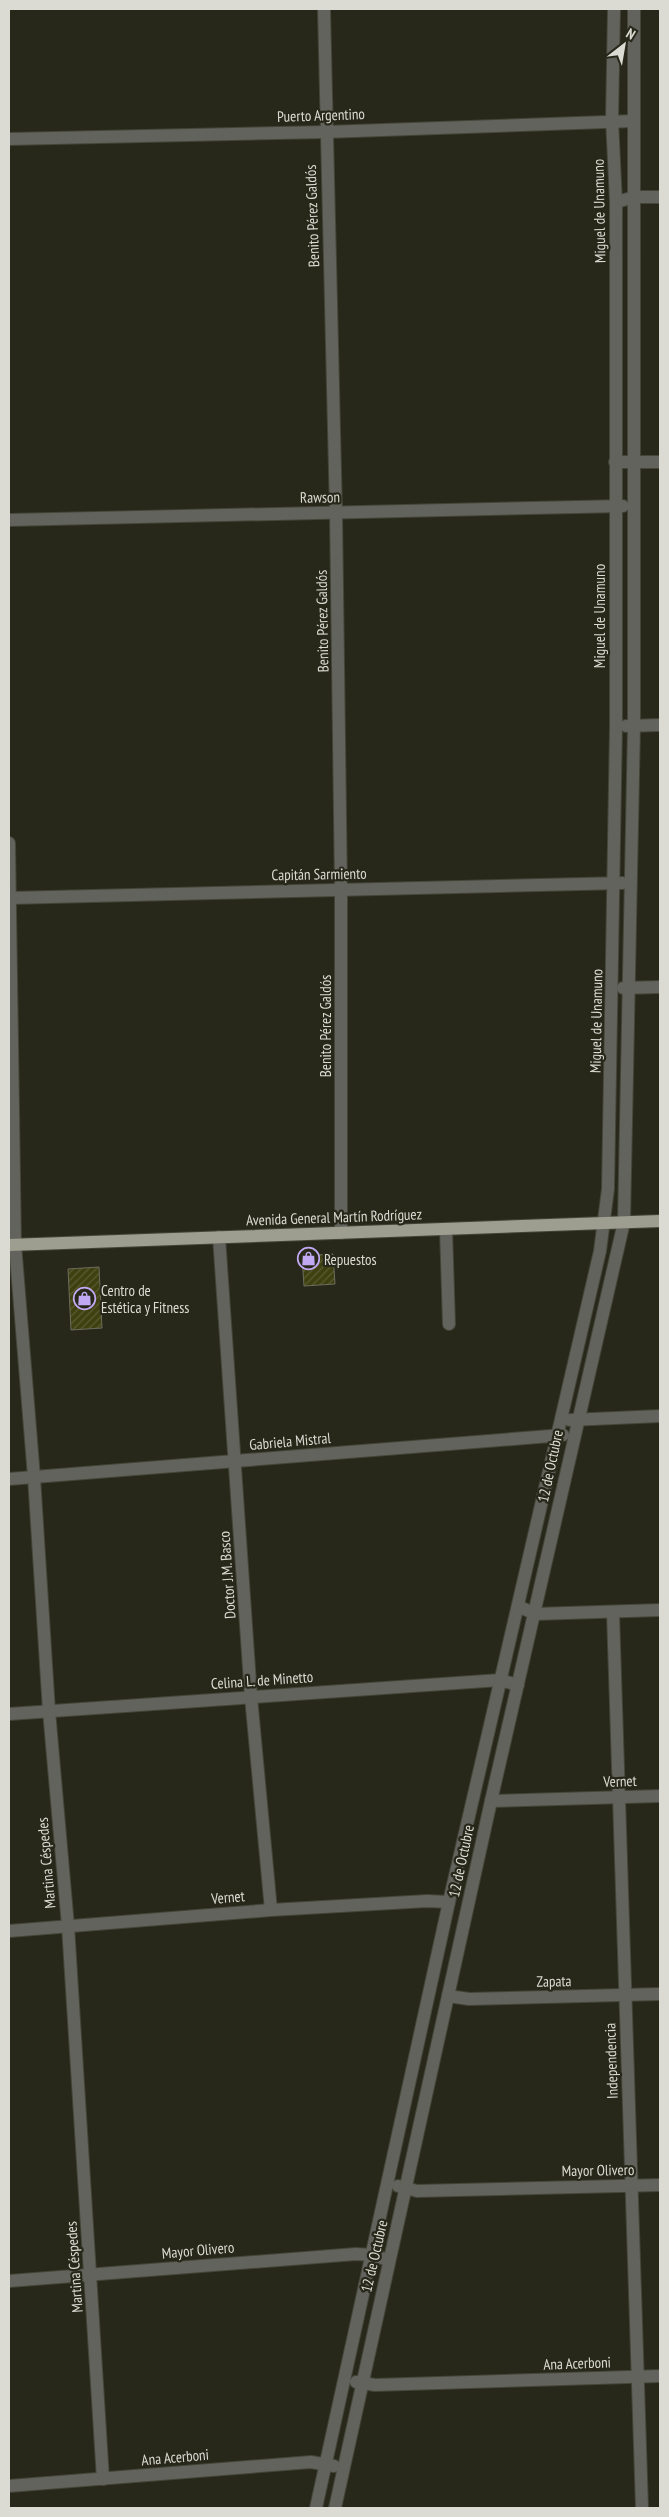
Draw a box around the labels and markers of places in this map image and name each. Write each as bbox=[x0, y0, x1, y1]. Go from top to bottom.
shop icon: Repuestos bbox=[296, 1247, 320, 1271]
place label: Repuestos bbox=[324, 1250, 377, 1269]
place label: Centro de Estética y Fitness bbox=[101, 1281, 189, 1317]
shop icon: Centro de Estética y Fitness bbox=[73, 1287, 97, 1311]

